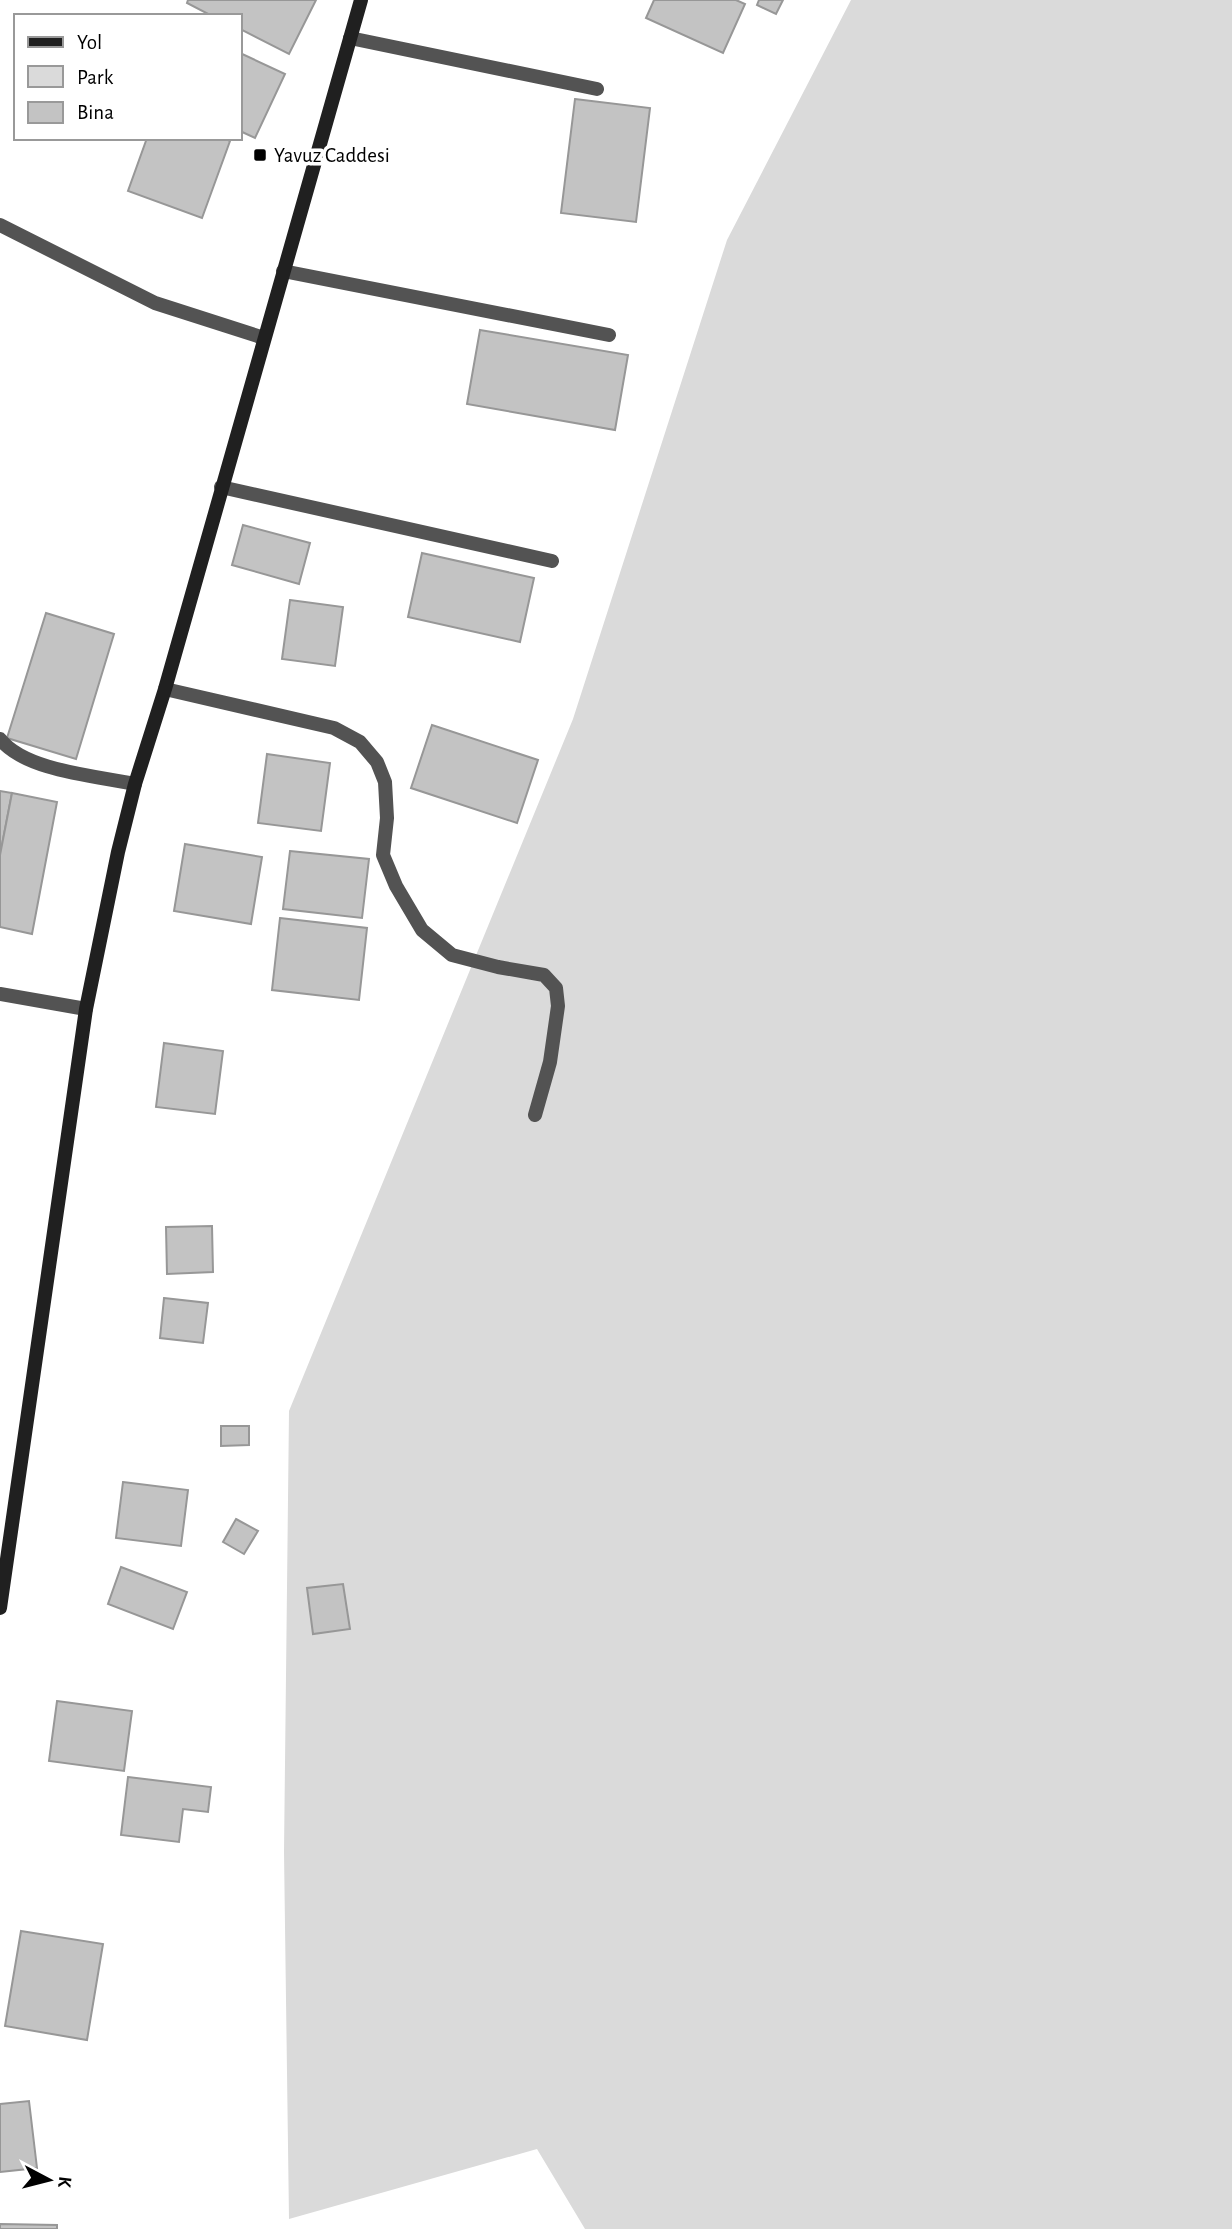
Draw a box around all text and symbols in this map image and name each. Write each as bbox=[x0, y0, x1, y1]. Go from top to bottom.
legend bbox=[14, 14, 242, 140]
text: Yol bbox=[77, 32, 102, 53]
text: Park bbox=[77, 67, 114, 88]
text: Bina bbox=[77, 102, 114, 123]
place label: Yavuz Caddesi bbox=[274, 145, 390, 166]
marker: Yavuz Caddesi bbox=[252, 147, 268, 163]
north arrow bbox=[14, 2145, 84, 2215]
text: K bbox=[54, 2175, 74, 2189]

